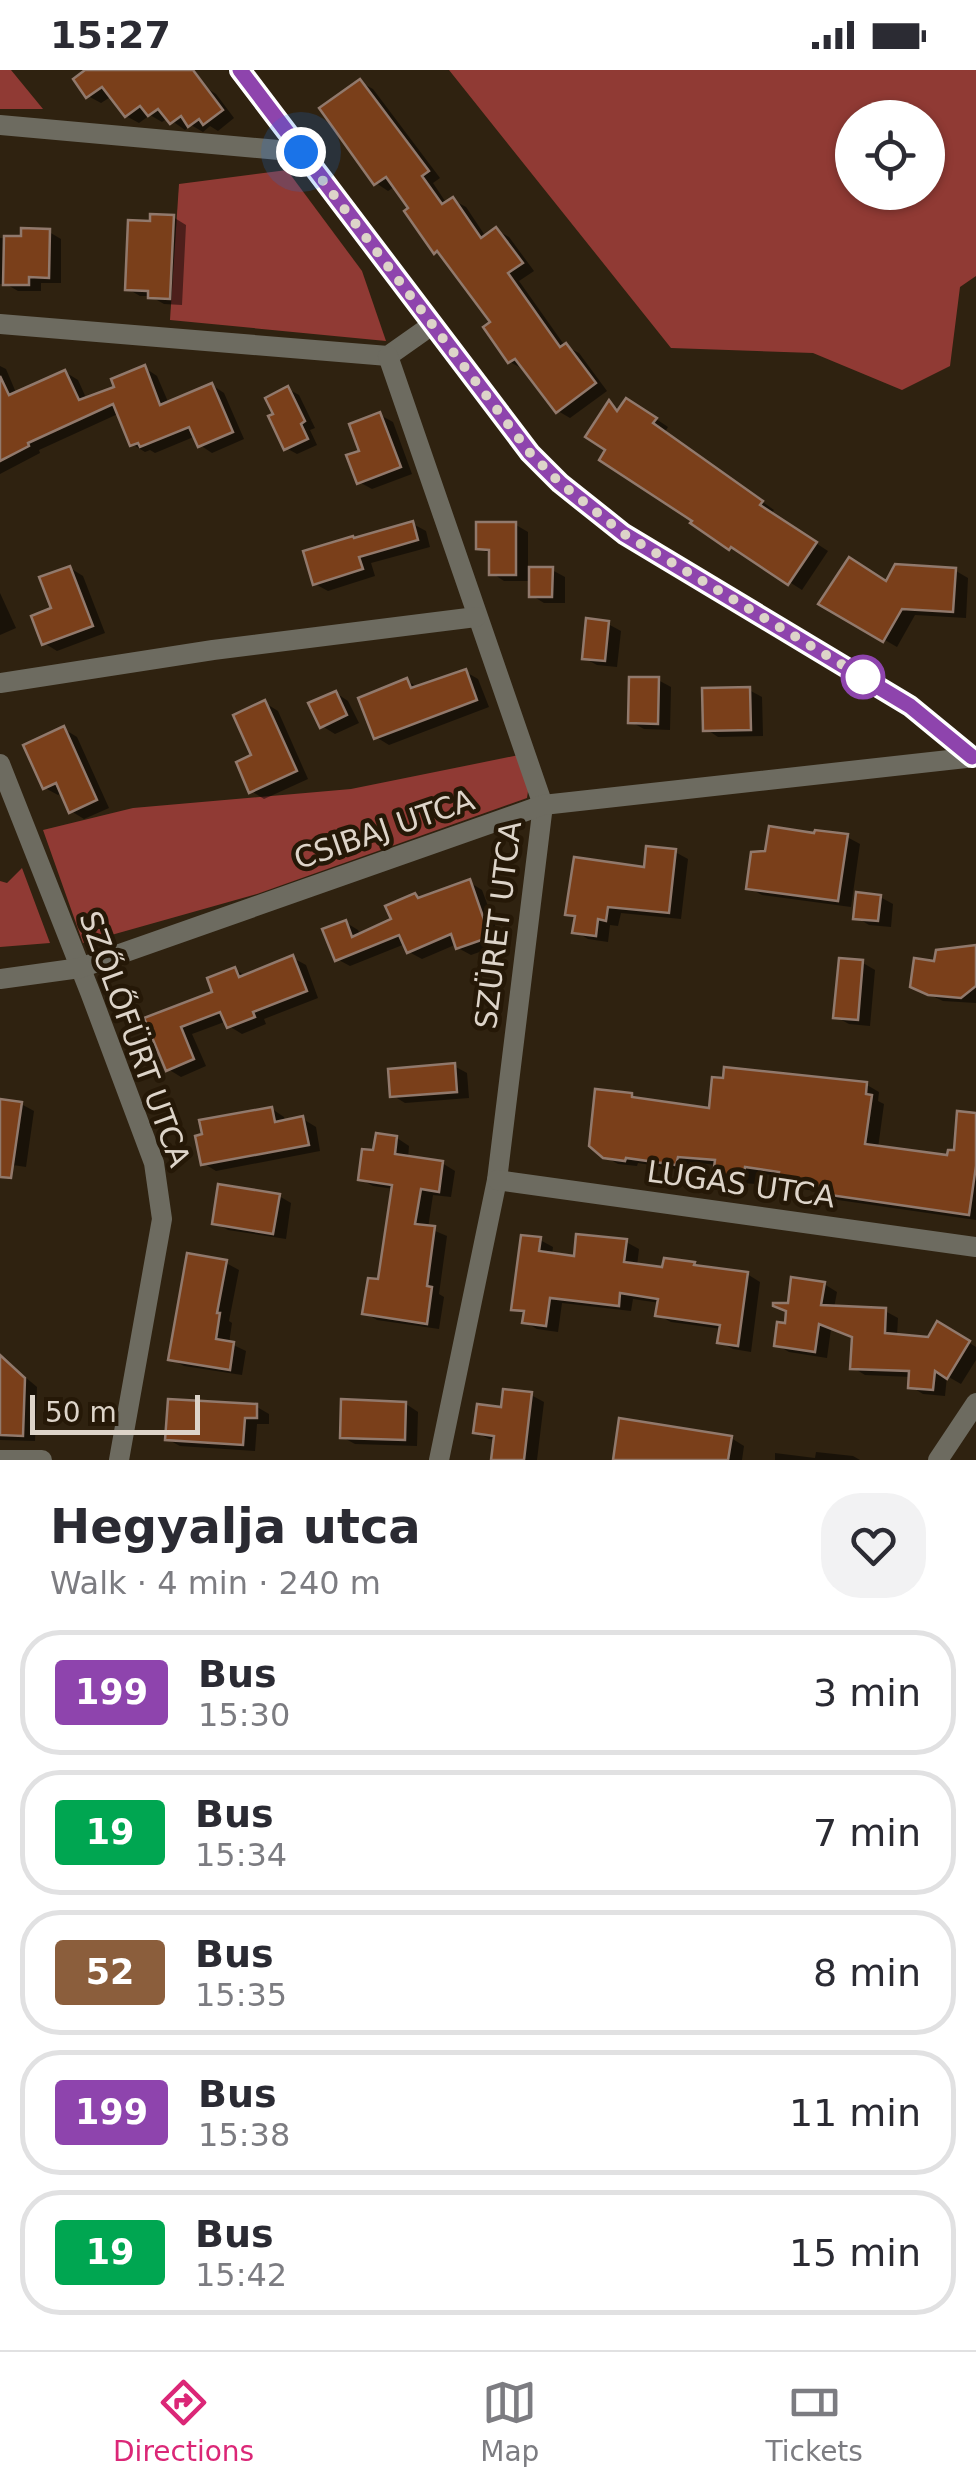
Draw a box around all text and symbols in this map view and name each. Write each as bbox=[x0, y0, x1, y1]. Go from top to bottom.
text: 15:27 bbox=[50, 13, 171, 57]
map controls bbox=[835, 100, 945, 210]
button: locate bbox=[835, 100, 945, 210]
your location bbox=[276, 127, 326, 177]
unlabelled marker bbox=[842, 656, 884, 698]
street label: CSIBAJ UTCA bbox=[289, 782, 479, 876]
street label: SZÜRET UTCA bbox=[468, 819, 528, 1031]
street label: SZŐLŐFÜRT UTCA bbox=[73, 906, 199, 1172]
street label: LUGAS UTCA bbox=[645, 1153, 838, 1215]
scale bar bbox=[30, 1390, 200, 1434]
text: 50 m bbox=[45, 1396, 117, 1429]
button: heart bbox=[821, 1493, 926, 1598]
text: Hegyalja utca bbox=[50, 1498, 421, 1554]
text: Walk · 4 min · 240 m bbox=[50, 1564, 381, 1602]
text: Bus bbox=[198, 1652, 277, 1696]
text: 3 min bbox=[813, 1671, 921, 1715]
text: 199 bbox=[75, 1672, 148, 1712]
text: 15:30 bbox=[198, 1696, 290, 1734]
text: Bus bbox=[195, 1792, 274, 1836]
text: 7 min bbox=[813, 1811, 921, 1855]
text: 19 bbox=[86, 1812, 134, 1852]
text: 15:34 bbox=[195, 1836, 287, 1874]
text: Bus bbox=[195, 1932, 274, 1976]
text: 8 min bbox=[813, 1951, 921, 1995]
text: 52 bbox=[86, 1952, 134, 1992]
text: 15:35 bbox=[195, 1976, 287, 2014]
text: Bus bbox=[198, 2072, 277, 2116]
text: 11 min bbox=[789, 2091, 921, 2135]
text: 199 bbox=[75, 2092, 148, 2132]
text: 15:38 bbox=[198, 2116, 290, 2154]
text: Bus bbox=[195, 2212, 274, 2256]
text: 15 min bbox=[789, 2231, 921, 2275]
text: 19 bbox=[86, 2232, 134, 2272]
text: 15:42 bbox=[195, 2256, 287, 2294]
tab: Directions bbox=[113, 2375, 254, 2468]
tab: Map bbox=[480, 2375, 539, 2468]
tab: Tickets bbox=[766, 2375, 863, 2468]

